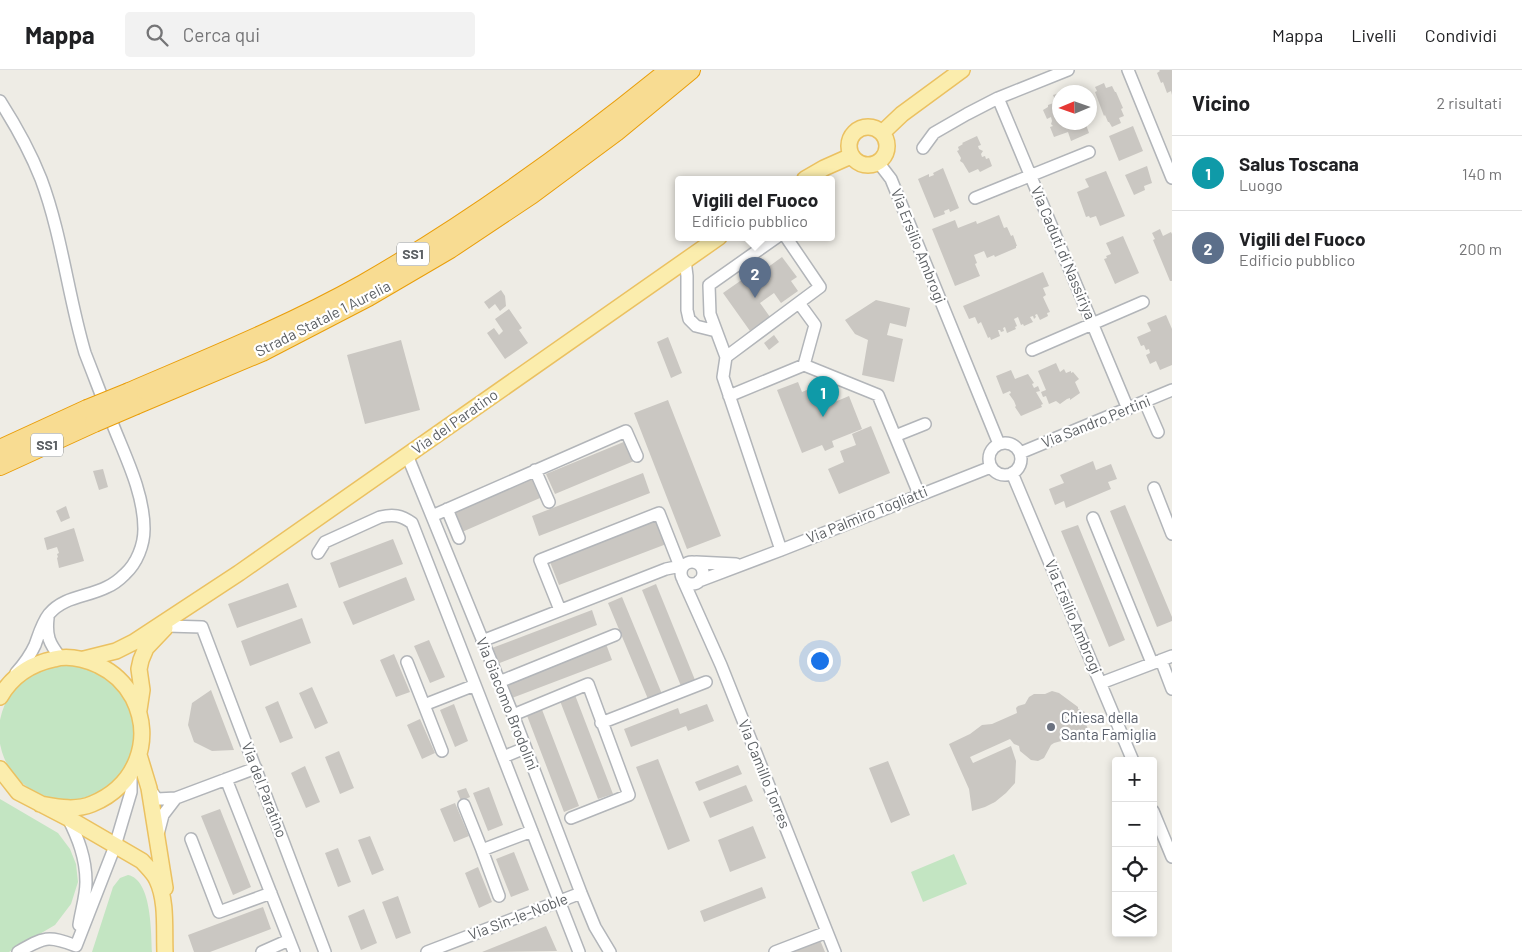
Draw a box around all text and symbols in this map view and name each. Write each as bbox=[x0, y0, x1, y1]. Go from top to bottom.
search box bbox=[125, 12, 475, 57]
text: Mappa bbox=[25, 20, 95, 49]
icon: search bbox=[143, 21, 171, 49]
text: Cerca qui bbox=[183, 23, 260, 46]
text: Mappa bbox=[1272, 24, 1323, 46]
text: Livelli bbox=[1351, 24, 1397, 46]
text: Condividi bbox=[1425, 24, 1497, 46]
north arrow bbox=[1052, 85, 1097, 130]
text: Vicino bbox=[1192, 90, 1250, 115]
text: 2 risultati bbox=[1437, 93, 1502, 112]
text: Salus Toscana bbox=[1239, 152, 1359, 175]
text: 1 bbox=[1205, 164, 1211, 183]
text: 140 m bbox=[1462, 164, 1502, 183]
text: Luogo bbox=[1239, 175, 1283, 194]
popup bbox=[675, 176, 835, 241]
street label: Via Caduti di Nassiriya bbox=[1028, 183, 1100, 322]
street label: Via Ersilio Ambrogi bbox=[888, 186, 950, 306]
text: Vigili del Fuoco bbox=[692, 188, 818, 211]
text: Edificio pubblico bbox=[692, 211, 808, 230]
text: Vigili del Fuoco bbox=[1239, 227, 1365, 250]
text: 2 bbox=[1204, 239, 1212, 258]
text: 200 m bbox=[1459, 239, 1502, 258]
road number: SS1 bbox=[397, 242, 429, 265]
text: Edificio pubblico bbox=[1239, 250, 1355, 269]
pin: 2 bbox=[739, 257, 771, 298]
street label: Strada Statale 1 Aurelia bbox=[252, 276, 393, 360]
pin: 1 bbox=[807, 376, 839, 417]
street label: Via del Paratino bbox=[408, 385, 501, 458]
street label: Via Sandro Pertini bbox=[1039, 391, 1153, 451]
road number: SS1 bbox=[31, 434, 63, 456]
street label: Via Palmiro Togliatti bbox=[803, 481, 930, 547]
street label: Via Ersilio Ambrogi bbox=[1042, 557, 1106, 676]
street label: Via Giacomo Brodolini bbox=[473, 634, 543, 773]
your location bbox=[807, 648, 833, 674]
place label: Chiesa della Santa Famiglia bbox=[1061, 708, 1157, 743]
street label: Via Camillo Torres bbox=[735, 717, 795, 831]
marker: Chiesa della Santa Famiglia bbox=[1045, 721, 1057, 733]
street label: Via del Paratino bbox=[238, 739, 291, 840]
map controls bbox=[1112, 757, 1157, 937]
button: + bbox=[1112, 757, 1157, 802]
button: − bbox=[1112, 802, 1157, 847]
button: locate bbox=[1112, 847, 1157, 892]
street label: Via Sin-le-Noble bbox=[465, 889, 570, 943]
button: layers bbox=[1112, 892, 1157, 937]

